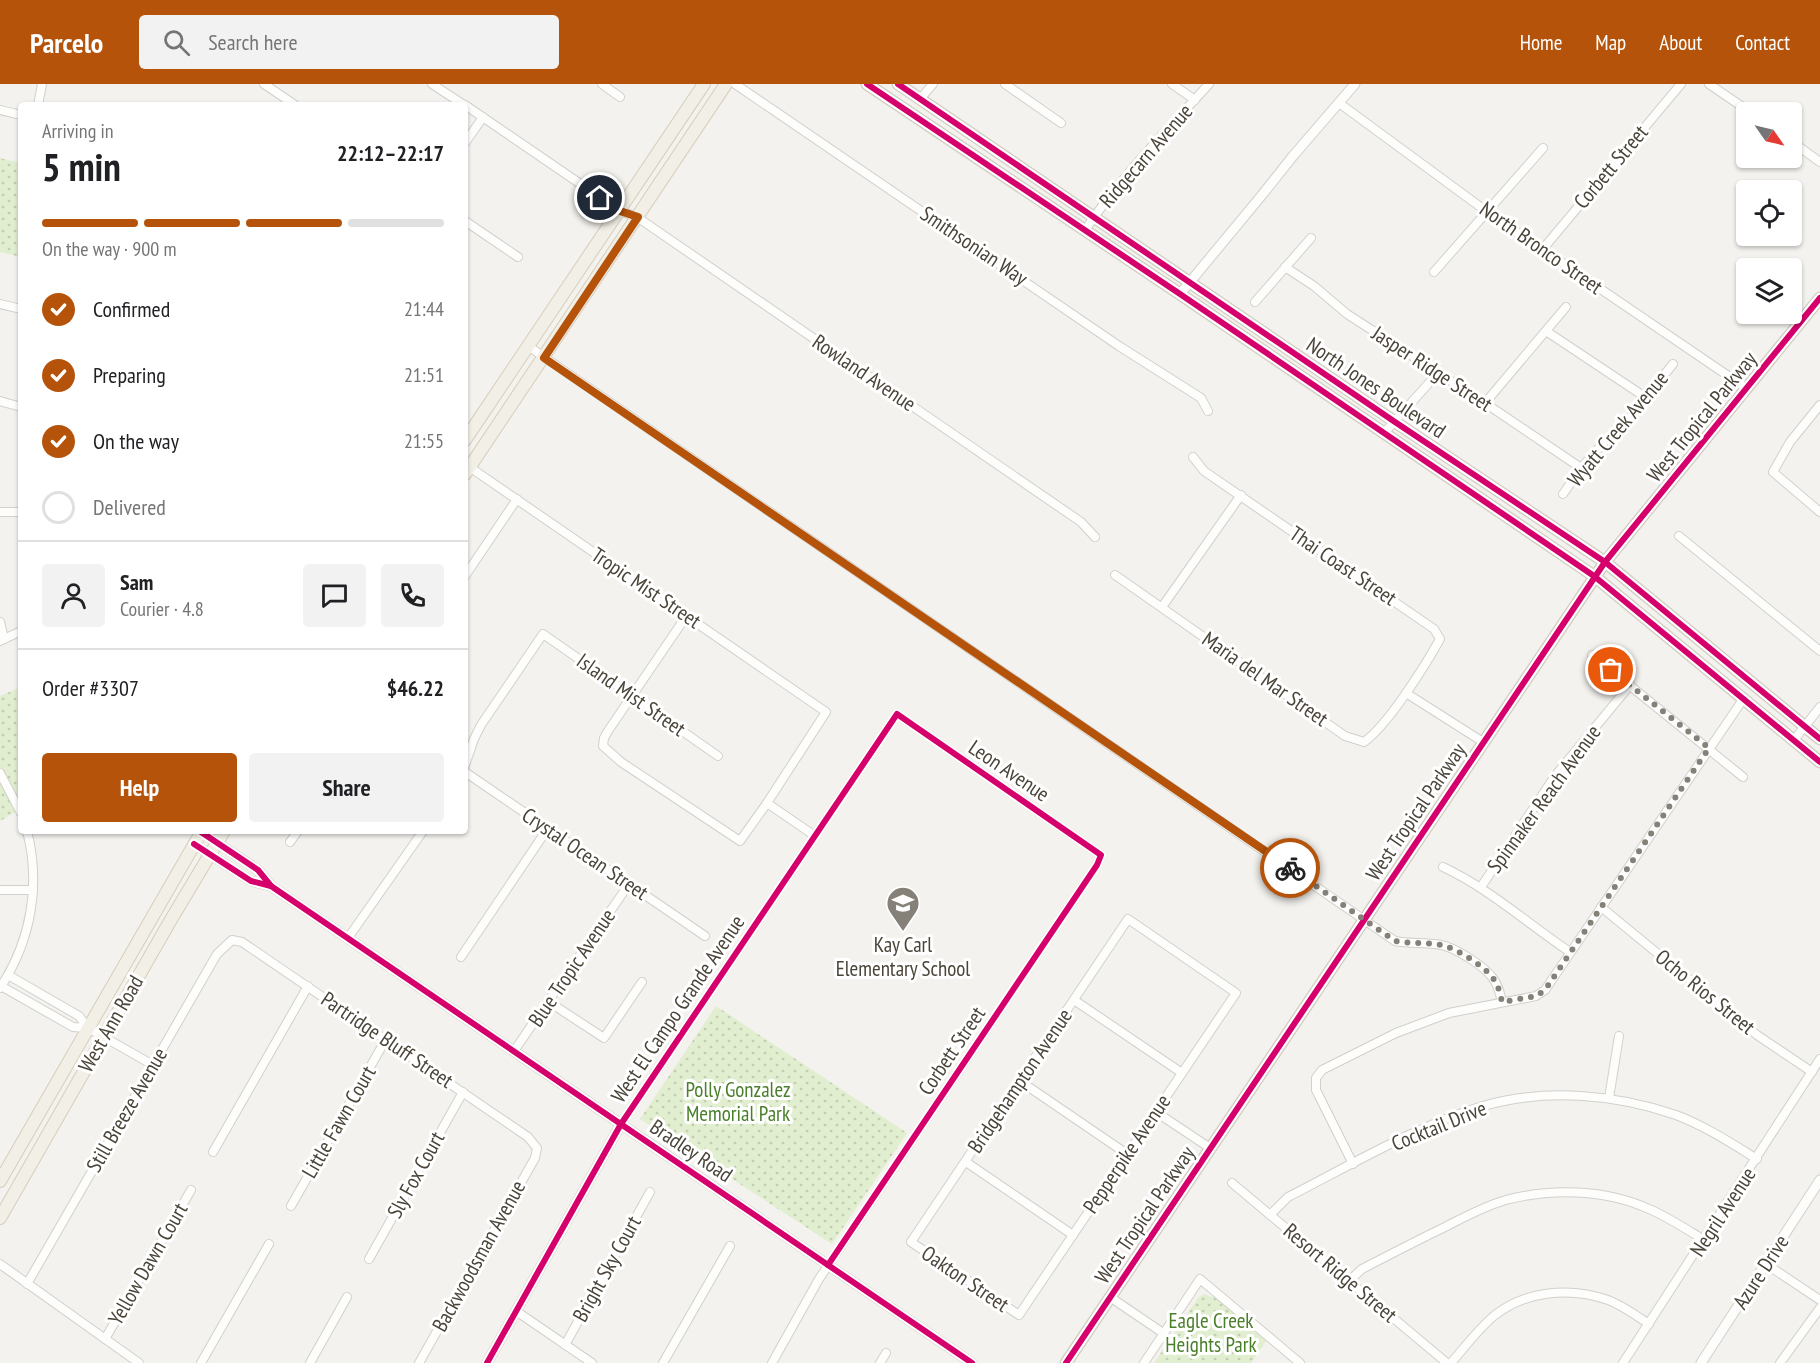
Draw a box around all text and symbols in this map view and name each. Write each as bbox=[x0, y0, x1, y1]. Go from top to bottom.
search box bbox=[139, 15, 559, 69]
text: Parcelo bbox=[30, 24, 103, 61]
icon: search bbox=[160, 26, 193, 59]
text: Search here bbox=[208, 28, 298, 56]
text: Home bbox=[1520, 29, 1562, 56]
text: Map bbox=[1595, 29, 1626, 56]
text: About bbox=[1659, 29, 1702, 56]
text: Contact bbox=[1735, 29, 1790, 56]
street label: Ridgecarn Avenue bbox=[1093, 98, 1198, 213]
north arrow bbox=[1736, 102, 1802, 168]
map controls bbox=[1736, 102, 1802, 324]
text: Arriving in bbox=[42, 118, 114, 144]
street label: Corbett Street bbox=[1568, 119, 1654, 214]
text: 22:12–22:17 bbox=[337, 139, 444, 167]
text: 5 min bbox=[42, 141, 121, 192]
pin bbox=[574, 172, 625, 223]
button: locate bbox=[1736, 180, 1802, 246]
icon: home bbox=[583, 181, 616, 214]
street label: North Bronco Street bbox=[1475, 195, 1608, 300]
street label: Smithsonian Way bbox=[915, 200, 1033, 291]
text: On the way · 900 m bbox=[42, 236, 177, 262]
button: layers bbox=[1736, 258, 1802, 324]
icon: check bbox=[42, 293, 75, 326]
text: Confirmed bbox=[93, 295, 170, 323]
text: 21:44 bbox=[404, 296, 444, 322]
street label: Jasper Ridge Street bbox=[1366, 319, 1498, 418]
street label: Rowland Avenue bbox=[807, 328, 921, 417]
street label: North Jones Boulevard bbox=[1301, 331, 1451, 444]
street label: West Tropical Parkway bbox=[1641, 346, 1763, 487]
icon: check bbox=[42, 359, 75, 392]
text: Preparing bbox=[93, 361, 166, 389]
text: 21:51 bbox=[404, 362, 444, 388]
street label: Wyatt Creek Avenue bbox=[1561, 365, 1674, 492]
icon: check bbox=[42, 425, 75, 458]
text: On the way bbox=[93, 427, 179, 455]
text: 21:55 bbox=[404, 428, 444, 454]
text: Delivered bbox=[93, 493, 166, 521]
street label: Thai Coast Street bbox=[1285, 520, 1402, 611]
street label: Tropic Mist Street bbox=[586, 541, 706, 634]
button: person bbox=[42, 564, 105, 627]
button: chat bbox=[303, 564, 366, 627]
button: phone bbox=[381, 564, 444, 627]
text: Sam bbox=[120, 568, 153, 596]
text: Courier · 4.8 bbox=[120, 596, 204, 622]
street label: Maria del Mar Street bbox=[1197, 625, 1334, 732]
pin bbox=[1585, 644, 1636, 695]
street label: Island Mist Street bbox=[572, 647, 691, 742]
icon: bag bbox=[1594, 653, 1627, 686]
text: Order #3307 bbox=[42, 674, 139, 702]
text: $46.22 bbox=[387, 674, 444, 702]
street label: Spinnaker Reach Avenue bbox=[1481, 719, 1606, 878]
street label: Leon Avenue bbox=[964, 734, 1055, 807]
street label: West Tropical Parkway bbox=[1360, 738, 1472, 886]
button: Help bbox=[42, 753, 237, 822]
button: Share bbox=[249, 753, 444, 822]
street label: Crystal Ocean Street bbox=[517, 801, 654, 906]
courier bbox=[1260, 838, 1320, 898]
icon: bike bbox=[1274, 852, 1307, 885]
school or university icon: Kay Carl Elementary School bbox=[885, 885, 921, 932]
street label: Blue Tropic Avenue bbox=[522, 904, 621, 1032]
street label: West El Campo Grande Avenue bbox=[605, 910, 750, 1108]
place label: Kay Carl Elementary School bbox=[836, 931, 970, 982]
street label: Ocho Rios Street bbox=[1650, 943, 1761, 1040]
street label: West Ann Road bbox=[72, 970, 149, 1077]
street label: Partridge Bluff Street bbox=[316, 985, 459, 1094]
street label: Corbett Street bbox=[912, 1001, 991, 1100]
street label: Bridgehampton Avenue bbox=[961, 1003, 1078, 1158]
street label: Still Breeze Avenue bbox=[80, 1043, 173, 1177]
street label: Little Fawn Court bbox=[296, 1061, 382, 1183]
park label: Polly Gonzalez Memorial Park bbox=[686, 1076, 791, 1127]
street label: Pepperpike Avenue bbox=[1077, 1089, 1176, 1218]
street label: Cocktail Drive bbox=[1387, 1094, 1490, 1157]
street label: Bradley Road bbox=[645, 1113, 738, 1188]
street label: Sly Fox Court bbox=[381, 1127, 450, 1223]
street label: West Tropical Parkway bbox=[1089, 1141, 1201, 1289]
street label: Negril Avenue bbox=[1684, 1162, 1761, 1261]
street label: Backwoodsman Avenue bbox=[426, 1175, 531, 1336]
street label: Yellow Dawn Court bbox=[102, 1198, 194, 1330]
street label: Bright Sky Court bbox=[566, 1211, 647, 1326]
street label: Resort Ridge Street bbox=[1278, 1217, 1403, 1328]
street label: Azure Drive bbox=[1727, 1229, 1795, 1314]
street label: Oakton Street bbox=[916, 1239, 1014, 1318]
park label: Eagle Creek Heights Park bbox=[1165, 1307, 1257, 1358]

